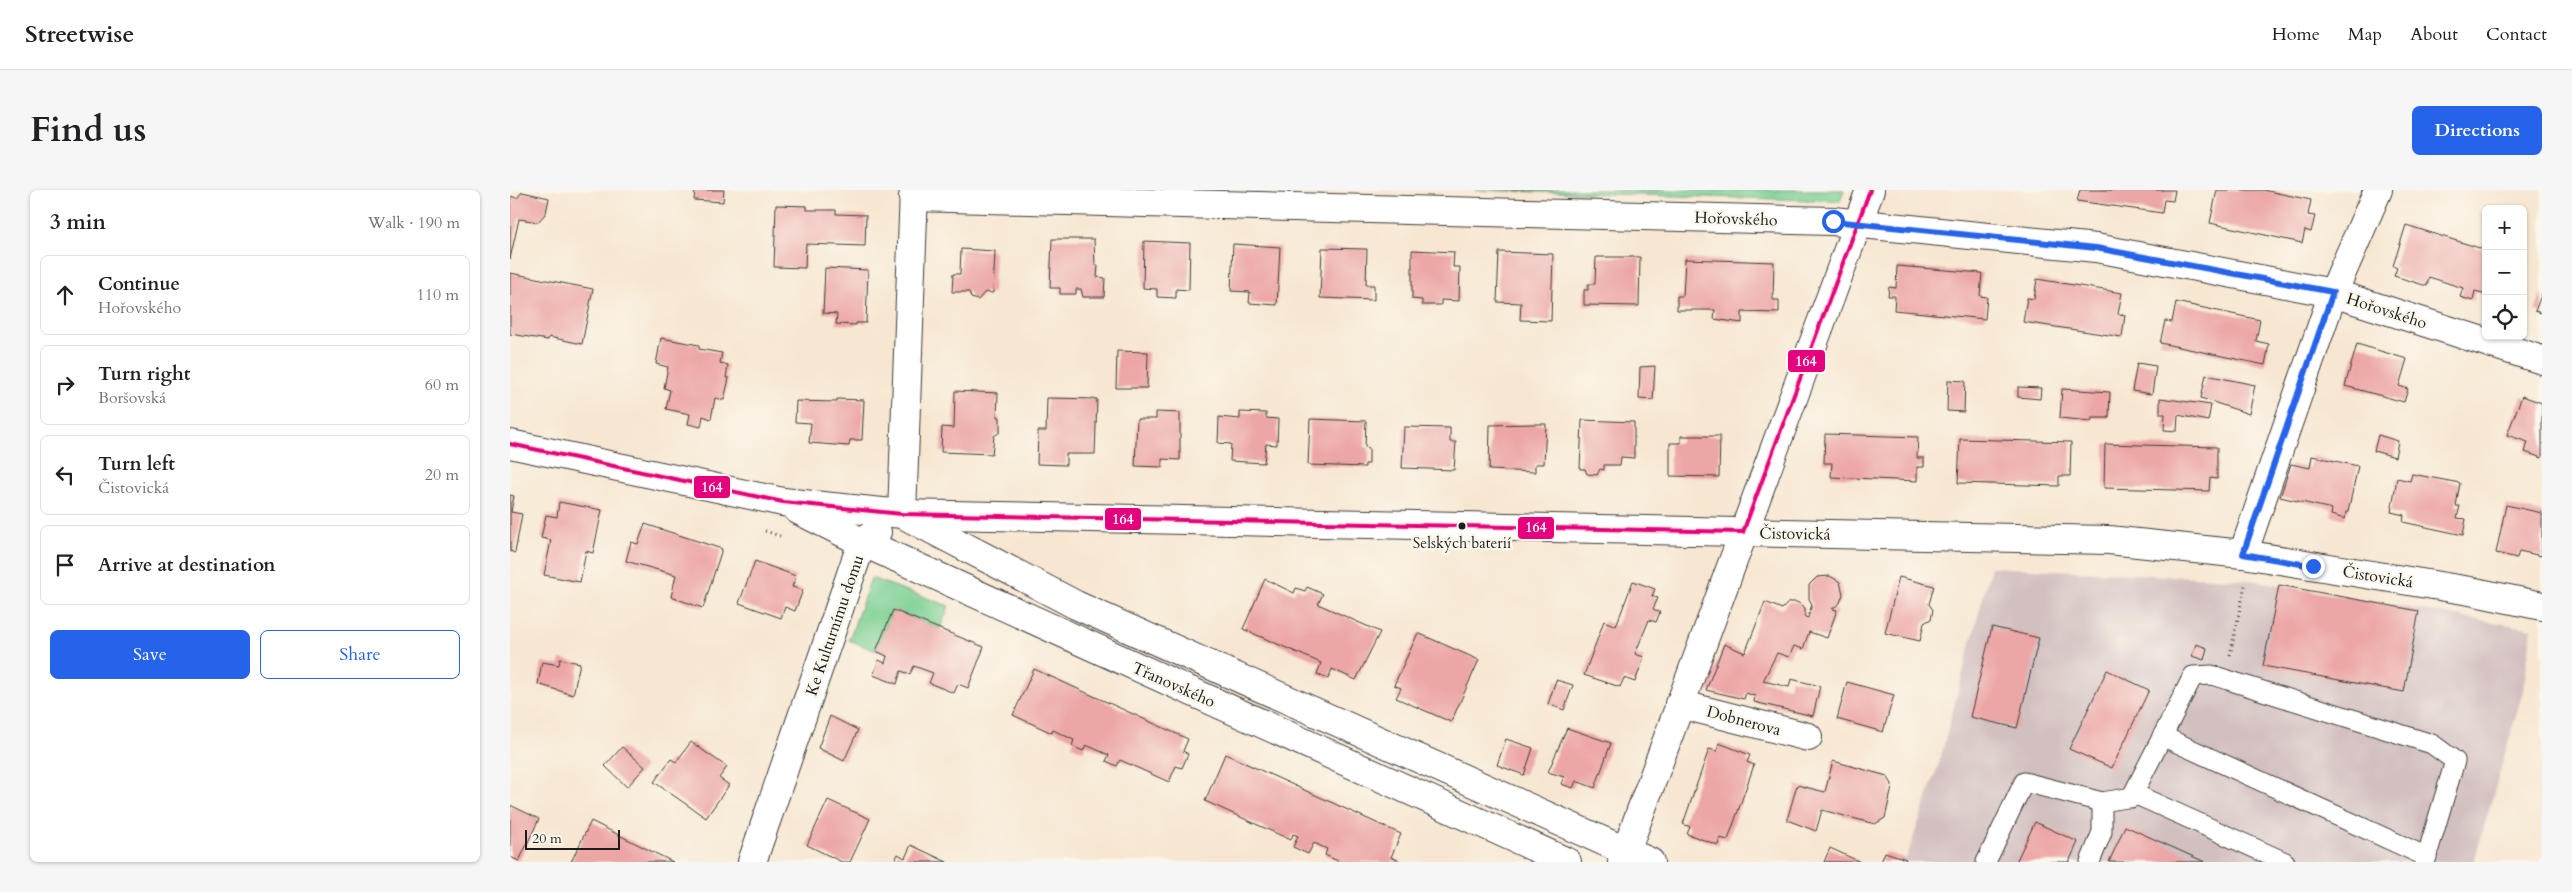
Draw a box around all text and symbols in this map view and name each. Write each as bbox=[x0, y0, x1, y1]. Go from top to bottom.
text: Streetwise bbox=[25, 18, 134, 51]
text: Home bbox=[2272, 22, 2320, 47]
text: Map bbox=[2348, 22, 2382, 47]
text: About bbox=[2410, 22, 2458, 47]
text: Contact bbox=[2486, 22, 2547, 47]
text: Find us bbox=[30, 106, 146, 154]
button: Directions bbox=[2412, 106, 2542, 155]
map controls bbox=[2482, 205, 2527, 340]
button: + bbox=[2482, 205, 2527, 250]
street label: Hořovského bbox=[1694, 207, 1778, 231]
text: 3 min bbox=[50, 208, 106, 237]
route start bbox=[1822, 210, 1845, 233]
text: Walk · 190 m bbox=[368, 212, 460, 234]
button: − bbox=[2482, 250, 2527, 295]
text: Continue bbox=[98, 271, 180, 297]
icon: ahead bbox=[51, 281, 79, 309]
text: 110 m bbox=[417, 284, 459, 306]
street label: Hořovského bbox=[2344, 288, 2430, 334]
button: locate bbox=[2482, 295, 2527, 340]
text: Hořovského bbox=[98, 297, 181, 319]
line badge: 164 bbox=[1787, 349, 1826, 373]
text: 164 bbox=[1795, 352, 1817, 371]
text: Turn right bbox=[98, 361, 190, 387]
icon: right bbox=[51, 371, 79, 399]
text: 60 m bbox=[425, 374, 459, 396]
text: Boršovská bbox=[98, 387, 166, 409]
text: Turn left bbox=[98, 451, 175, 477]
icon: left bbox=[51, 461, 79, 489]
text: 20 m bbox=[425, 464, 459, 486]
line badge: 164 bbox=[693, 475, 731, 499]
text: Čistovická bbox=[98, 477, 169, 499]
text: 164 bbox=[701, 478, 723, 497]
line badge: 164 bbox=[1104, 507, 1142, 531]
text: 164 bbox=[1112, 510, 1134, 529]
line badge: 164 bbox=[1517, 516, 1555, 540]
text: 164 bbox=[1525, 518, 1547, 537]
marker: Selských baterií bbox=[1457, 521, 1467, 531]
street label: Čistovická bbox=[1759, 522, 1831, 546]
place label: Selských baterií bbox=[1413, 533, 1511, 553]
icon: arrive bbox=[51, 551, 79, 579]
text: Arrive at destination bbox=[98, 552, 275, 578]
street label: Ke Kulturnímu domu bbox=[801, 552, 869, 699]
route end bbox=[2302, 555, 2325, 578]
street label: Čistovická bbox=[2341, 561, 2415, 593]
button: Save bbox=[50, 630, 250, 679]
button: Share bbox=[260, 630, 460, 679]
street label: Třanovského bbox=[1128, 657, 1219, 713]
street label: Dobnerova bbox=[1704, 700, 1783, 741]
scale bar bbox=[525, 827, 620, 850]
text: 20 m bbox=[532, 829, 562, 848]

